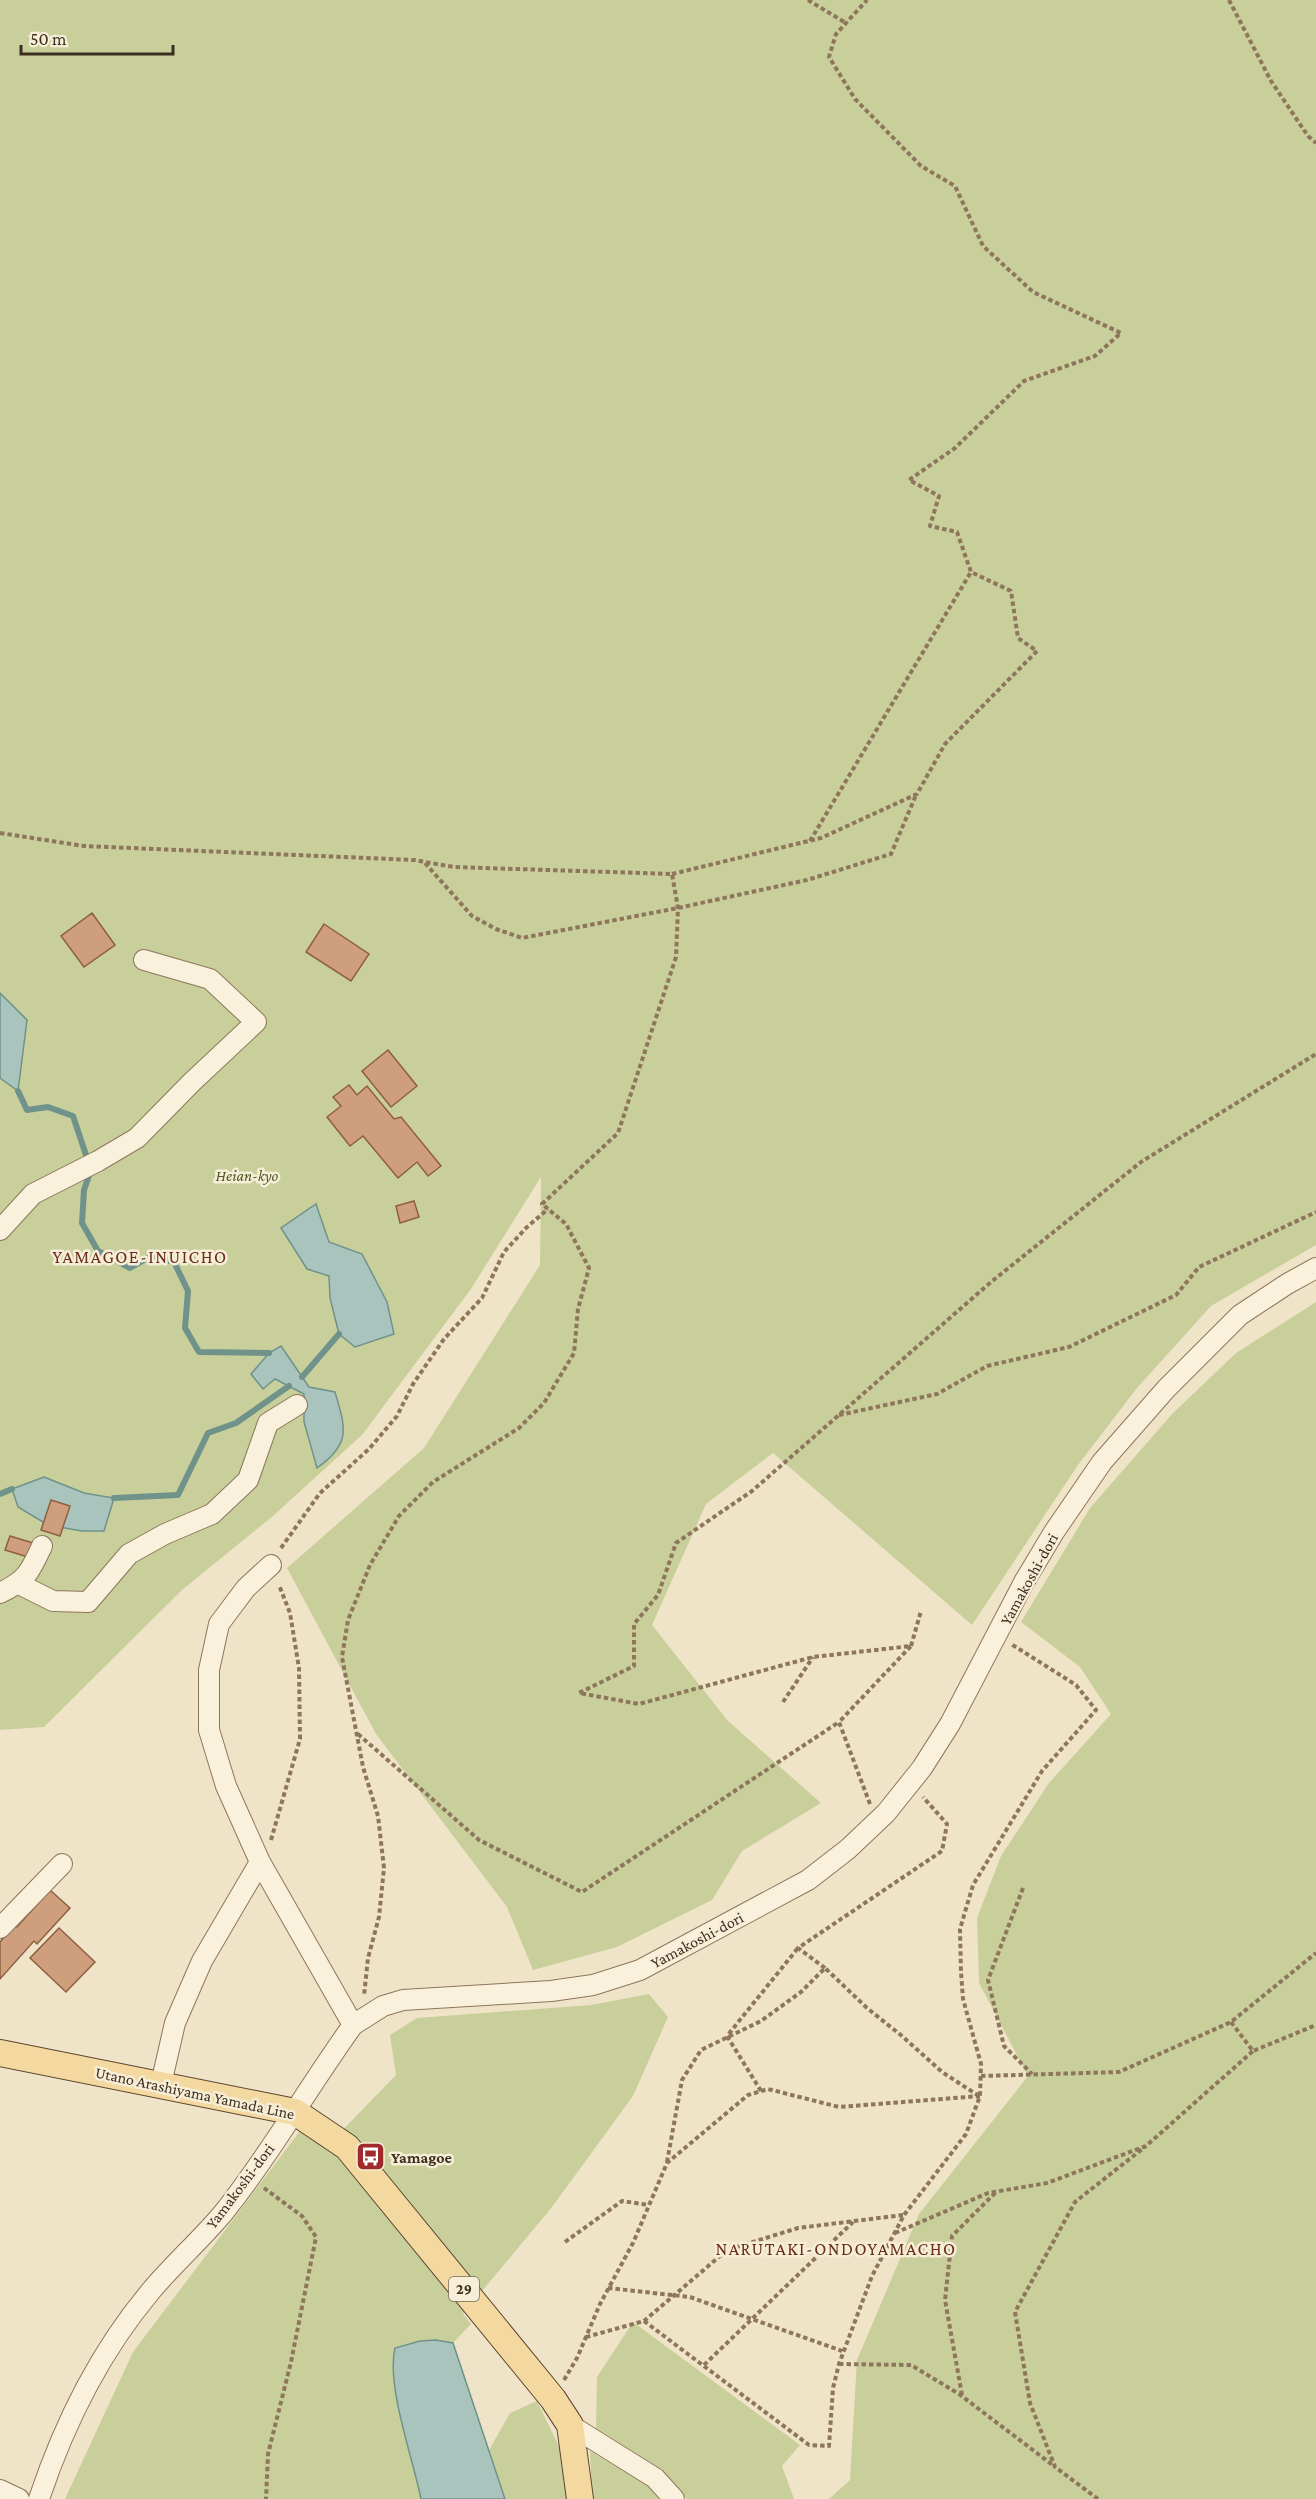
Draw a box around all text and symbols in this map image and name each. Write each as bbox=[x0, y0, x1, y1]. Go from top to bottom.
scale bar bbox=[21, 18, 172, 56]
text: 50 m bbox=[30, 29, 67, 49]
park label: Heian-kyo bbox=[216, 1167, 279, 1185]
district label: YAMAGOE-INUICHO bbox=[52, 1247, 228, 1267]
street label: Yamakoshi-dori bbox=[997, 1530, 1061, 1628]
street label: Yamakoshi-dori bbox=[648, 1909, 746, 1971]
street label: Utano Arashiyama Yamada Line bbox=[94, 2064, 296, 2123]
street label: Yamakoshi-dori bbox=[203, 2140, 277, 2232]
bus stop icon: Yamagoe bbox=[354, 2141, 386, 2173]
place label: Yamagoe bbox=[391, 2149, 453, 2166]
district label: NARUTAKI-ONDOYAMACHO bbox=[715, 2239, 957, 2259]
road number: 29 bbox=[449, 2277, 479, 2301]

